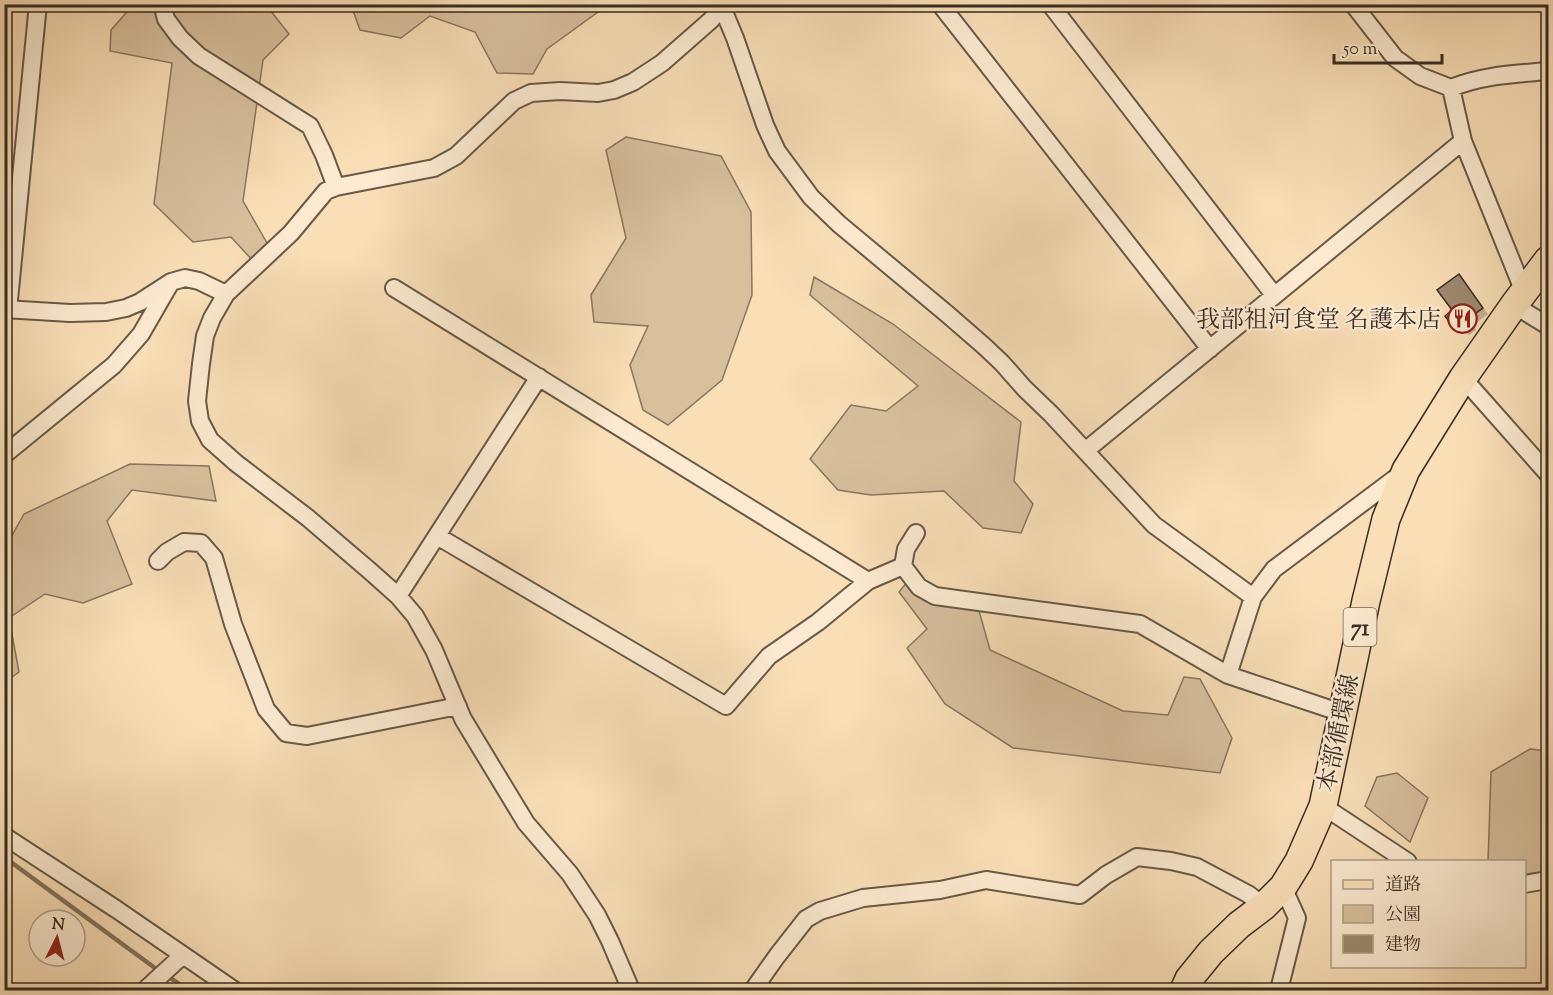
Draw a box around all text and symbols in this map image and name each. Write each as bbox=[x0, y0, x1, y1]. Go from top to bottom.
scale bar bbox=[1334, 27, 1442, 65]
text: 50 m bbox=[1342, 37, 1378, 63]
restaurant icon: 我部祖河食堂 名護本店 bbox=[1446, 303, 1478, 335]
place label: 我部祖河食堂 名護本店 bbox=[1196, 304, 1441, 338]
road number: 71 bbox=[1344, 608, 1376, 646]
street label: 本部循環線 bbox=[1311, 671, 1369, 796]
legend bbox=[1331, 860, 1526, 968]
text: 道路 bbox=[1385, 873, 1421, 899]
text: 公園 bbox=[1385, 903, 1421, 929]
north arrow bbox=[27, 908, 87, 968]
text: N bbox=[51, 913, 66, 938]
text: 建物 bbox=[1385, 933, 1421, 959]

